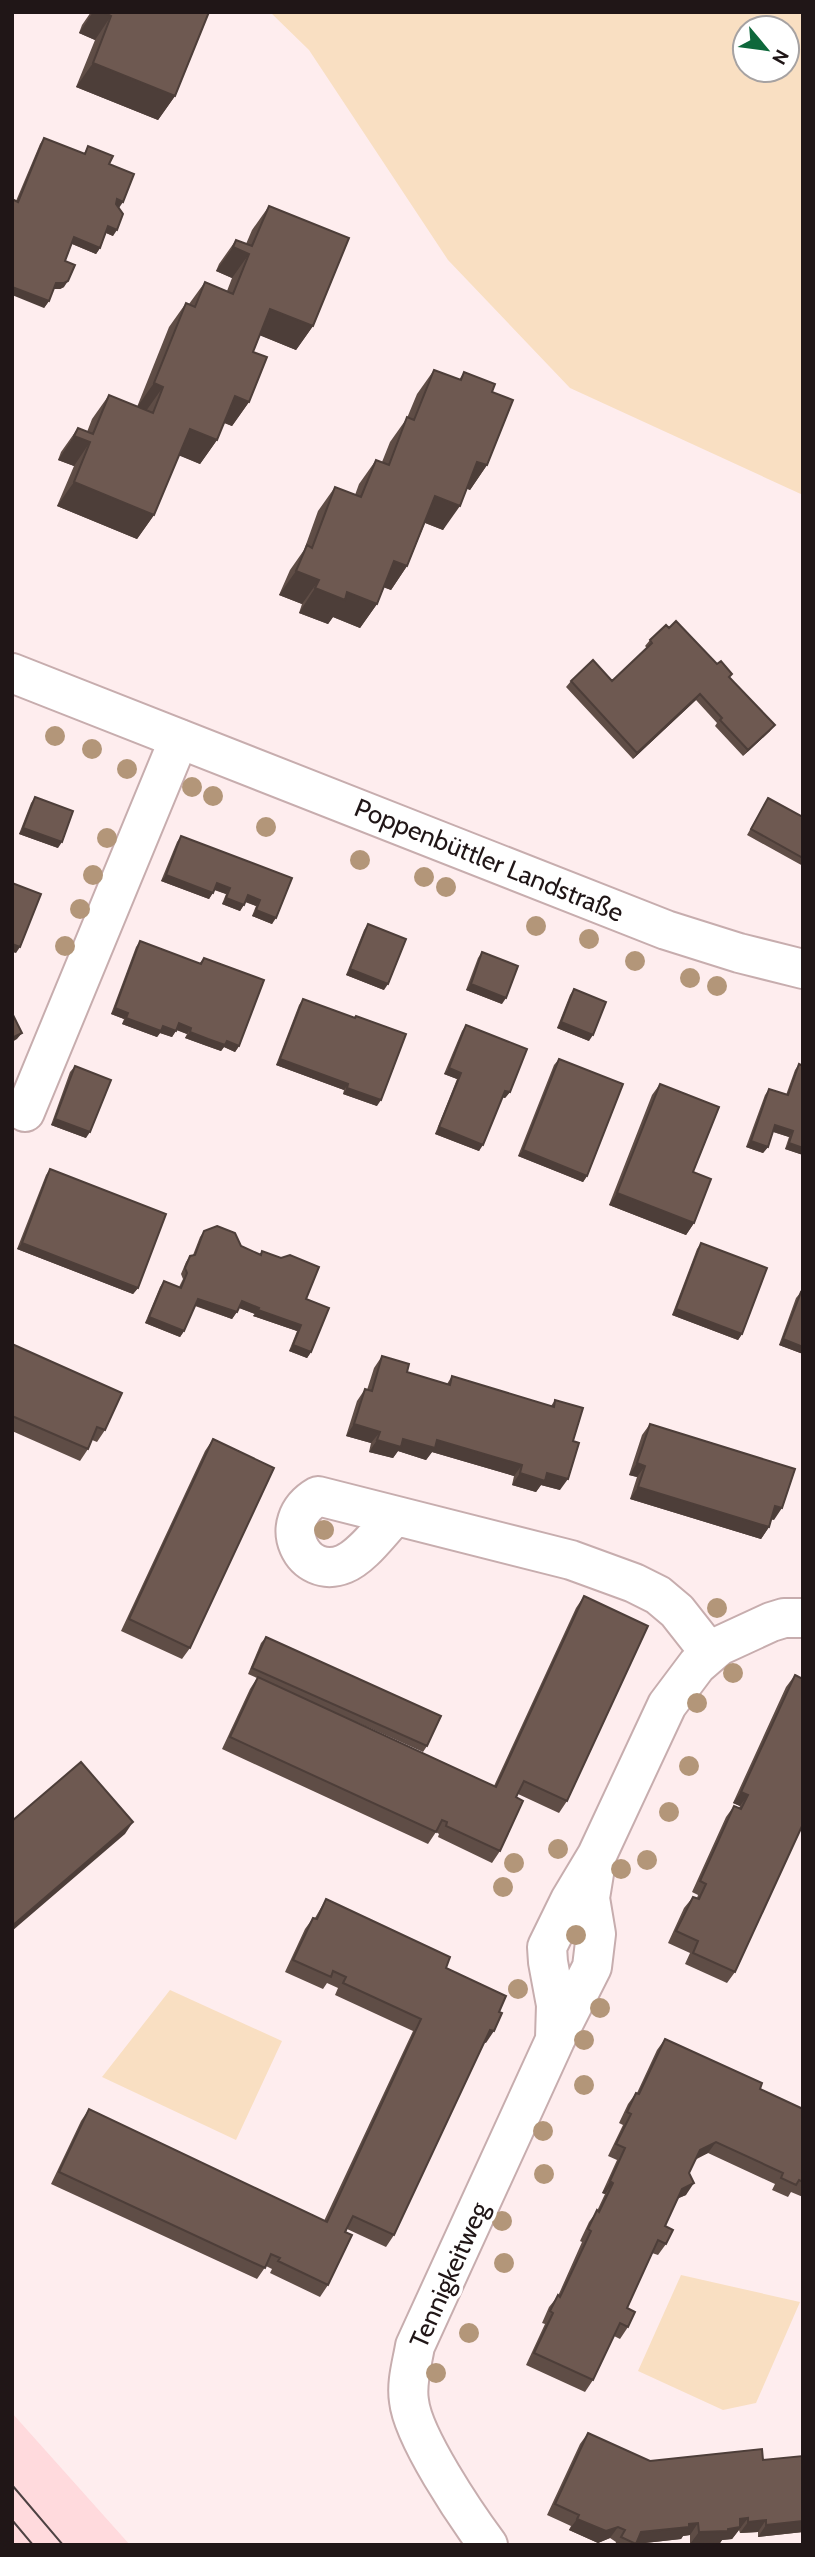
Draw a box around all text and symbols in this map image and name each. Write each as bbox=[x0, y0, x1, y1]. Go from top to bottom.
north arrow bbox=[731, 14, 801, 84]
text: N bbox=[767, 46, 794, 68]
street label: Poppenbüttler Landstraße bbox=[350, 791, 628, 929]
street label: Tennigkeitweg bbox=[403, 2196, 496, 2353]

